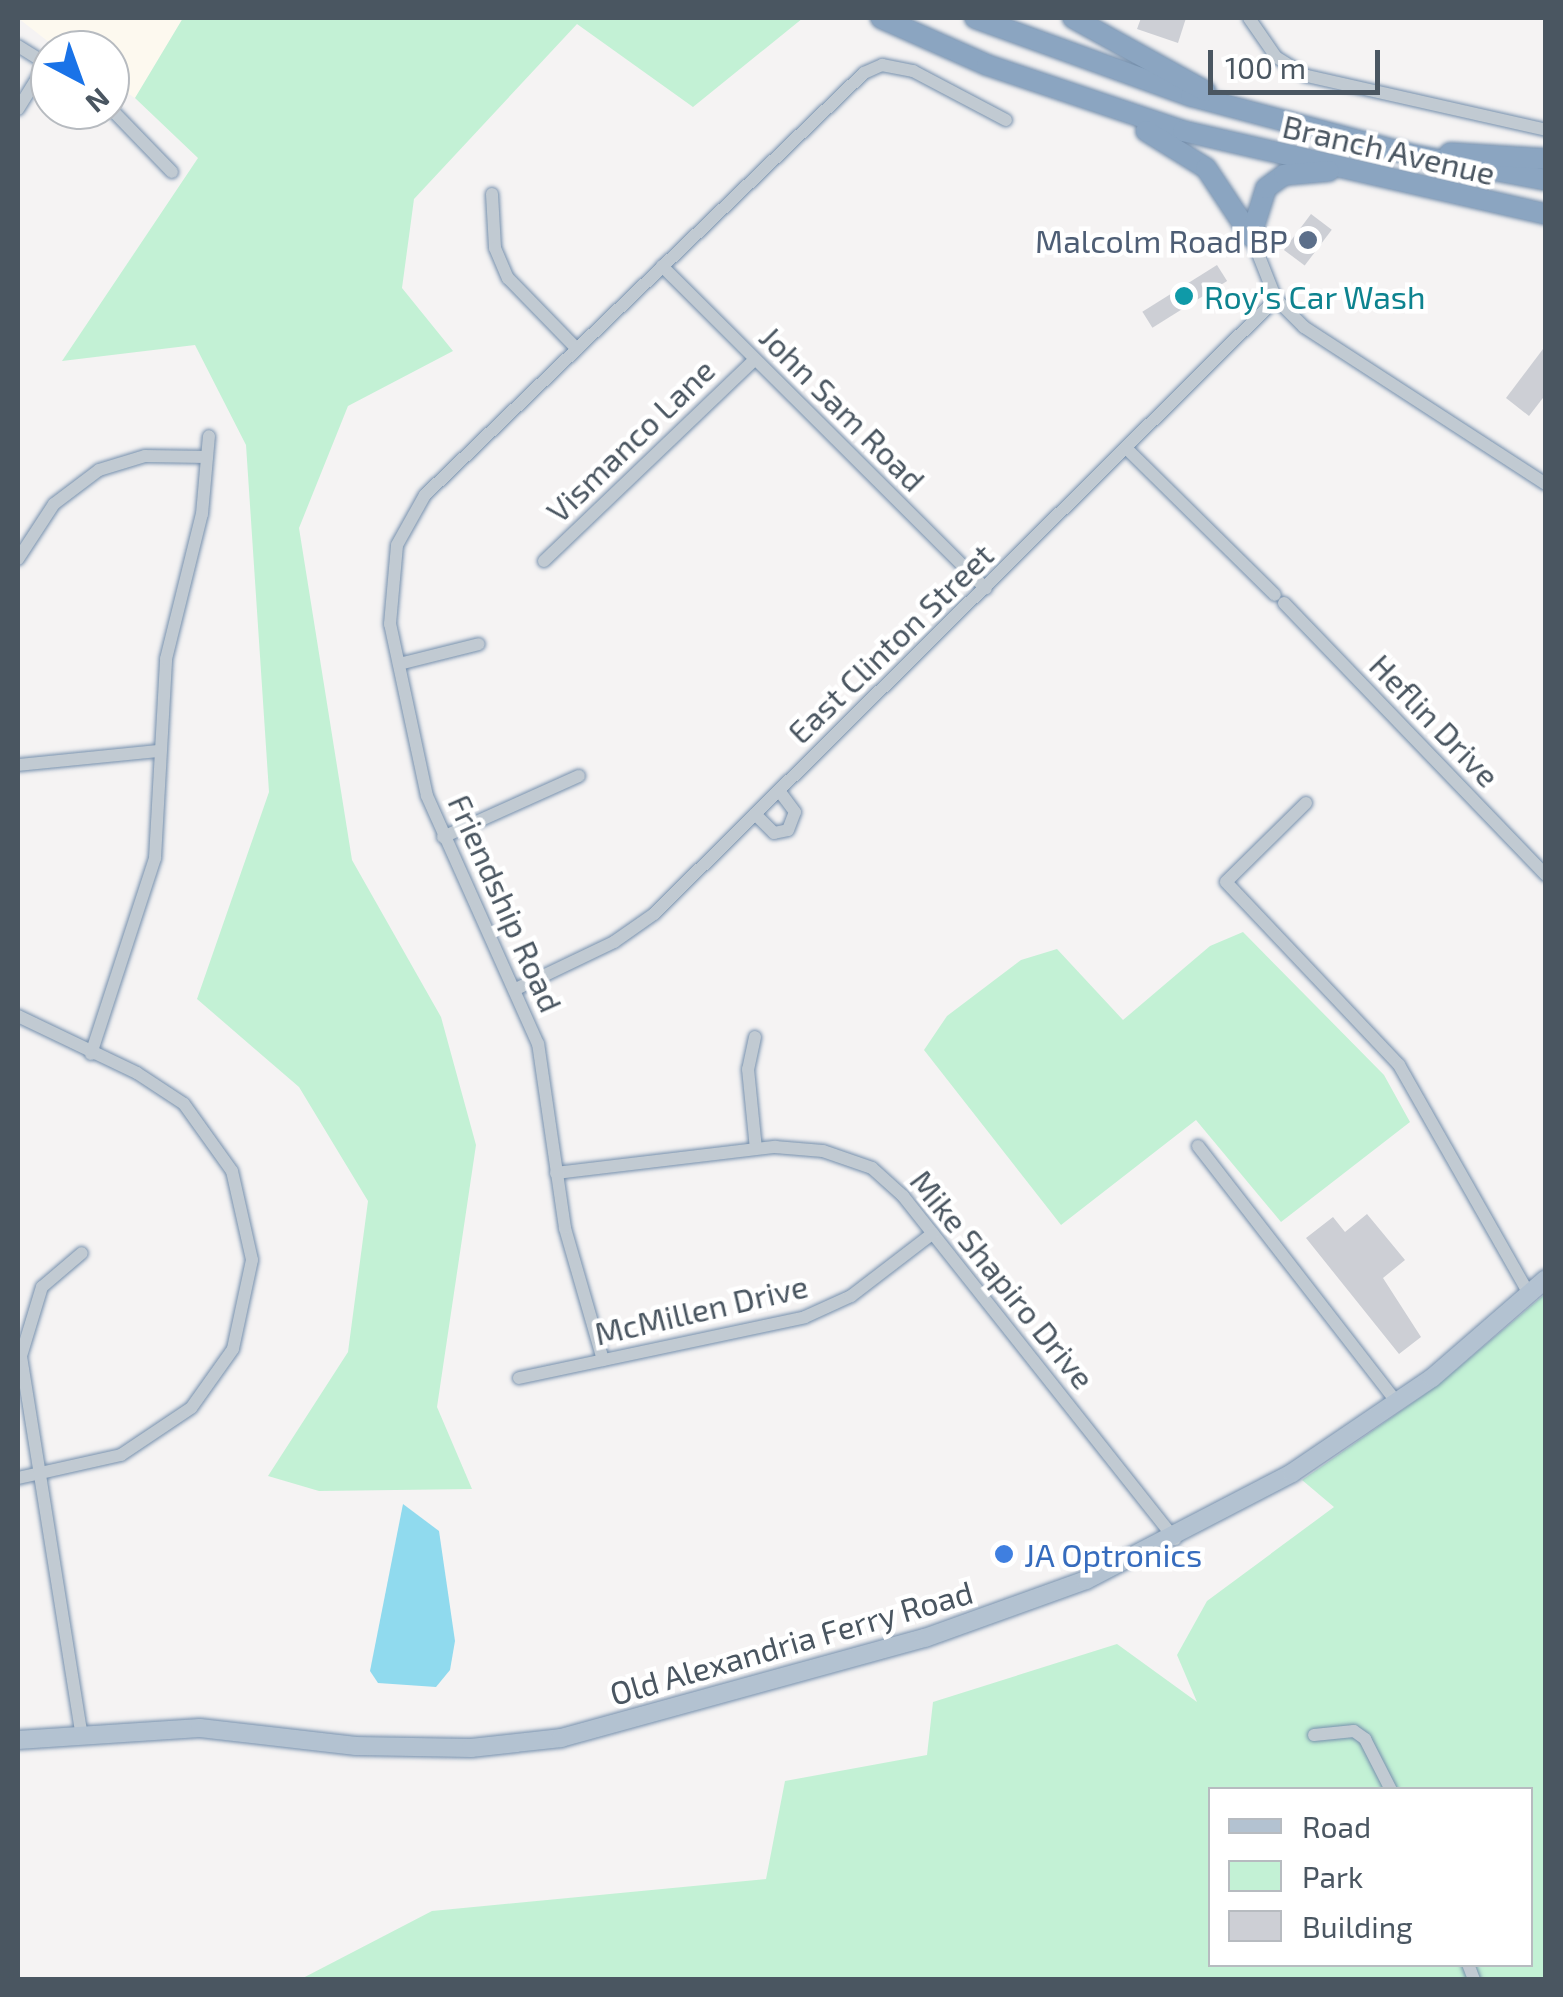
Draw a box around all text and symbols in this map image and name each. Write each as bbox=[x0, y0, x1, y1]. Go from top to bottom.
north arrow bbox=[30, 30, 130, 130]
scale bar bbox=[1213, 30, 1386, 92]
text: 100 m bbox=[1225, 49, 1306, 85]
text: N bbox=[80, 82, 117, 121]
street label: Branch Avenue bbox=[1279, 106, 1499, 192]
place label: Malcolm Road BP bbox=[1035, 221, 1288, 259]
marker: Malcolm Road BP bbox=[1297, 229, 1319, 251]
place label: Roy's Car Wash bbox=[1204, 277, 1427, 315]
marker: Roy's Car Wash bbox=[1173, 285, 1195, 307]
street label: John Sam Road bbox=[752, 317, 934, 499]
street label: Vismanco Lane bbox=[538, 350, 722, 530]
street label: East Clinton Street bbox=[779, 535, 1001, 751]
street label: Heflin Drive bbox=[1362, 646, 1508, 794]
street label: Friendship Road bbox=[441, 788, 571, 1018]
street label: Mike Shapiro Drive bbox=[903, 1162, 1103, 1396]
street label: McMillen Drive bbox=[591, 1266, 811, 1352]
place label: JA Optronics bbox=[1024, 1535, 1203, 1573]
marker: JA Optronics bbox=[993, 1543, 1015, 1565]
street label: Old Alexandria Ferry Road bbox=[604, 1572, 978, 1712]
legend bbox=[1208, 1787, 1533, 1967]
text: Road bbox=[1302, 1808, 1371, 1844]
text: Park bbox=[1302, 1858, 1363, 1894]
text: Building bbox=[1302, 1908, 1413, 1944]

